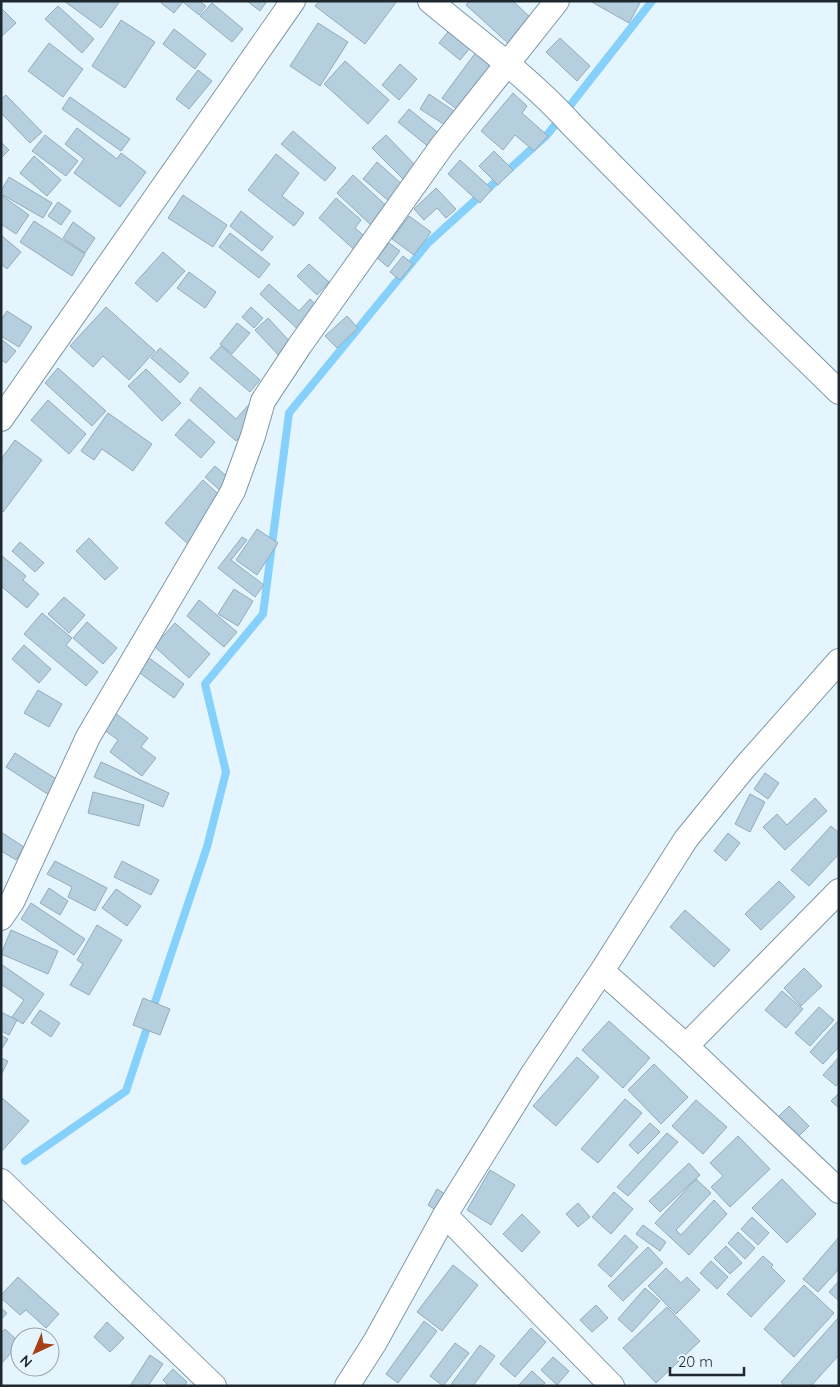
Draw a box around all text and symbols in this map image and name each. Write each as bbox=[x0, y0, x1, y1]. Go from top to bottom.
north arrow bbox=[10, 1327, 60, 1377]
scale bar bbox=[670, 1344, 744, 1376]
text: N bbox=[16, 1351, 36, 1371]
text: 20 m bbox=[678, 1352, 713, 1371]

